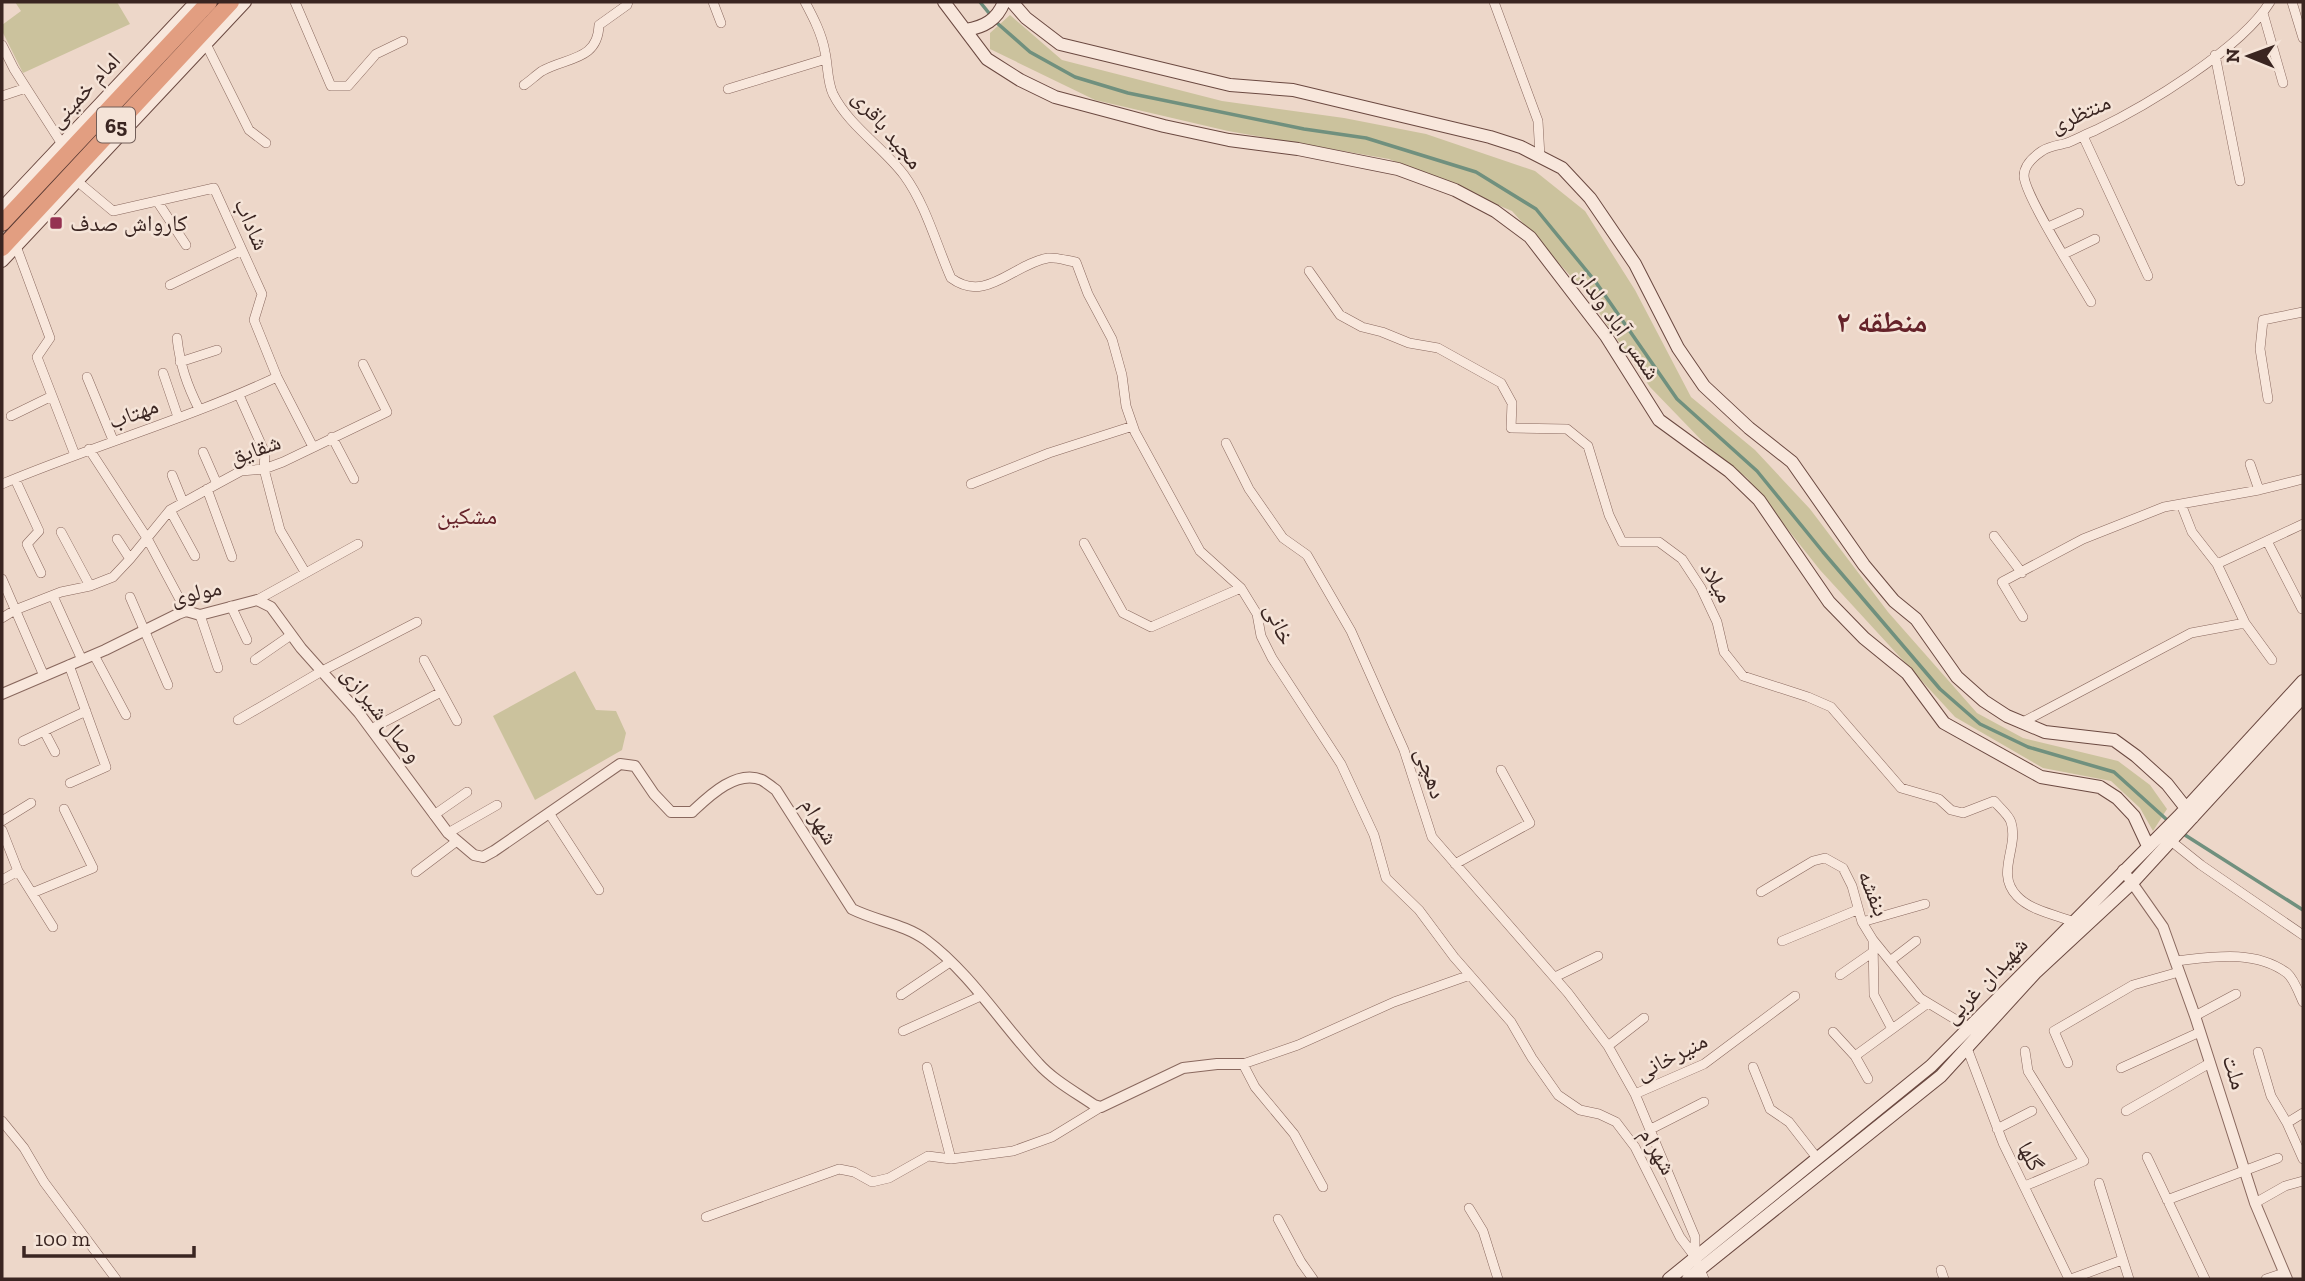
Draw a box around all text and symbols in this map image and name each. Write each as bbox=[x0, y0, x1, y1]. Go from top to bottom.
north arrow bbox=[2214, 21, 2284, 91]
street label: امام خمینی bbox=[42, 46, 127, 135]
text: N bbox=[2221, 48, 2244, 63]
street label: مجید باقری bbox=[847, 83, 929, 175]
street label: منتظری bbox=[2045, 87, 2115, 139]
road number: 65 bbox=[97, 108, 135, 142]
street label: شاداب bbox=[228, 194, 276, 254]
place label: کارواش صدف bbox=[70, 209, 188, 237]
marker: کارواش صدف bbox=[48, 215, 64, 231]
street label: شمس آباد ولدان bbox=[1569, 261, 1667, 385]
district label: منطقه ۲ bbox=[1837, 304, 1927, 340]
street label: مهتاب bbox=[104, 391, 162, 435]
street label: شقایق bbox=[226, 427, 284, 471]
district label: مشکین bbox=[437, 501, 497, 530]
street label: میلاد bbox=[1694, 557, 1740, 607]
street label: مولوی bbox=[168, 573, 224, 611]
street label: خانی bbox=[1259, 599, 1301, 649]
street label: وصال شیرازی bbox=[336, 660, 428, 768]
street label: دهچی bbox=[1409, 744, 1453, 802]
street label: شهرام bbox=[793, 792, 845, 851]
street label: بنفشه bbox=[1852, 866, 1896, 920]
street label: شهیدان غربی bbox=[1937, 931, 2033, 1029]
street label: منیرخانی bbox=[1630, 1026, 1712, 1086]
street label: ملت bbox=[2217, 1051, 2253, 1093]
street label: شهرام bbox=[1632, 1122, 1683, 1181]
street label: گلها bbox=[2012, 1136, 2050, 1176]
scale bar bbox=[24, 1214, 194, 1258]
text: 100 m bbox=[35, 1226, 90, 1251]

